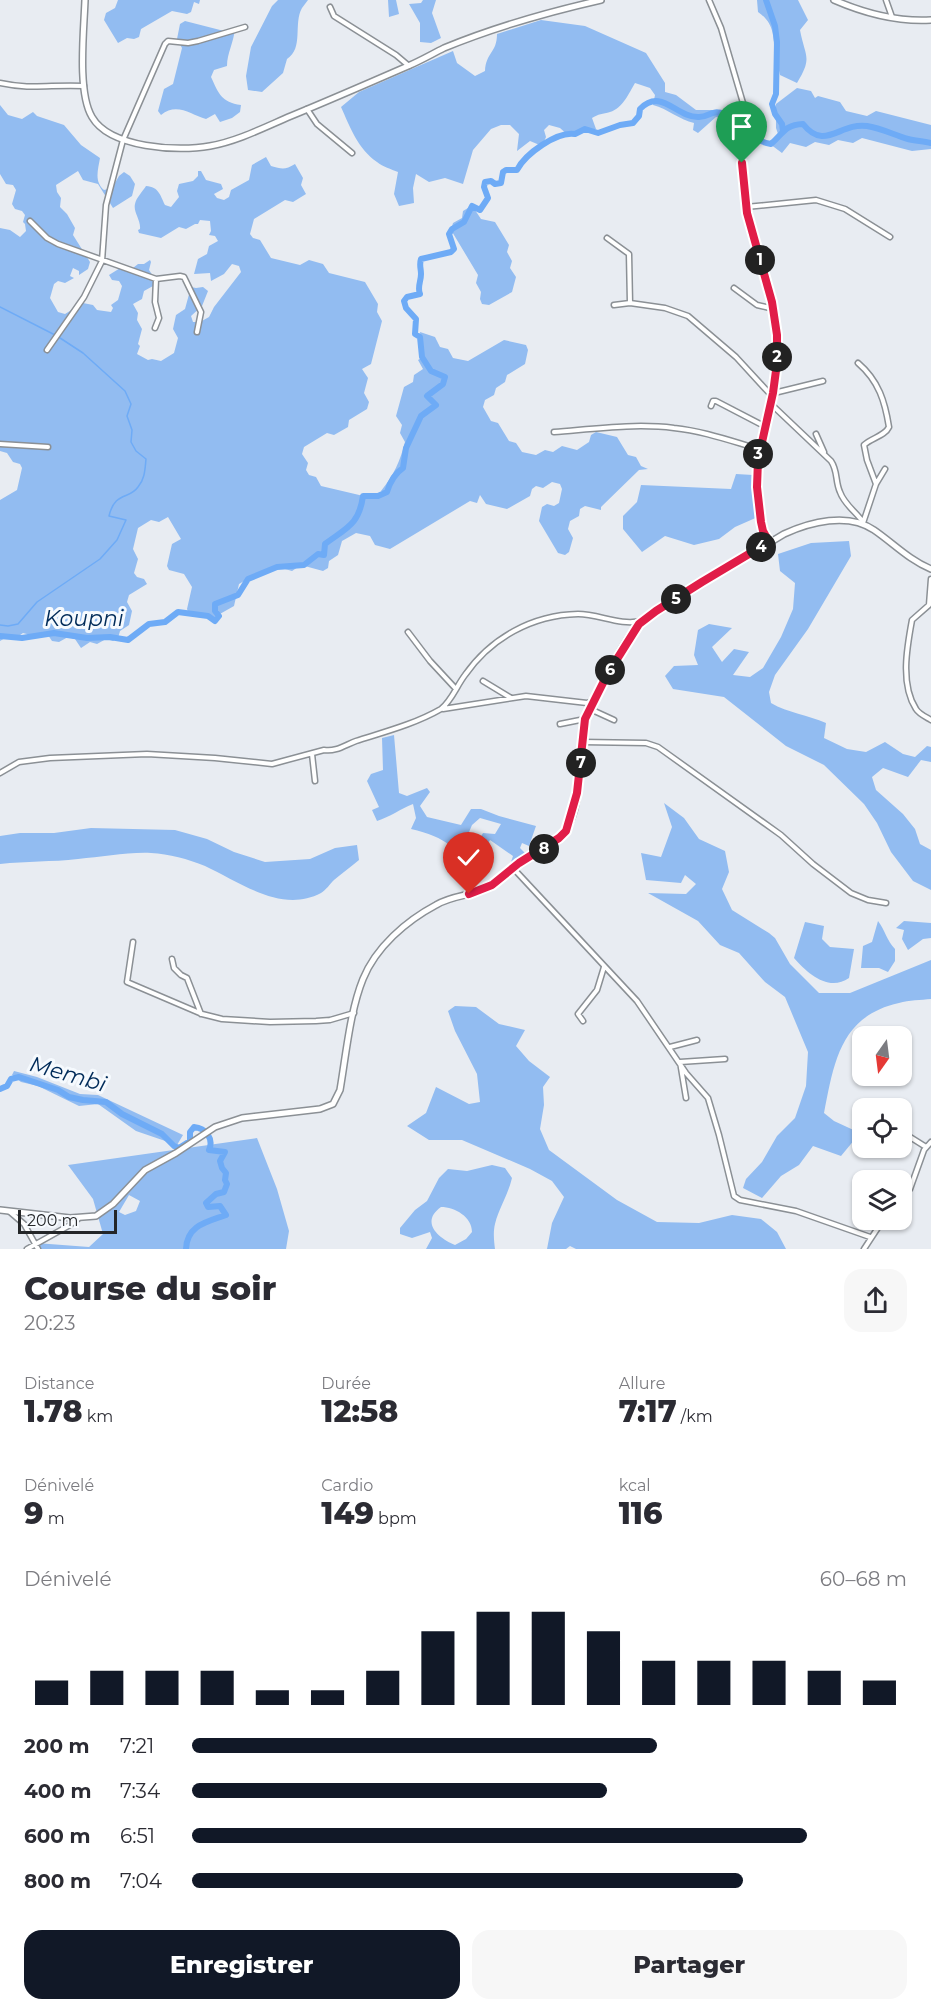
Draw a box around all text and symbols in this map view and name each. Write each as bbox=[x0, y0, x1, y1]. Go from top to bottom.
pin bbox=[716, 101, 767, 163]
icon: arrive bbox=[725, 110, 758, 143]
pin: 1 bbox=[745, 245, 775, 275]
text: 1 bbox=[757, 250, 763, 269]
pin: 2 bbox=[762, 342, 792, 372]
text: 2 bbox=[772, 347, 782, 366]
pin: 3 bbox=[743, 439, 773, 469]
text: 3 bbox=[753, 444, 763, 463]
pin: 4 bbox=[746, 532, 776, 562]
text: 4 bbox=[755, 537, 767, 556]
pin: 5 bbox=[661, 584, 691, 614]
text: 5 bbox=[671, 589, 681, 608]
water label: Koupni bbox=[44, 605, 124, 632]
pin: 6 bbox=[595, 655, 625, 685]
text: 6 bbox=[605, 660, 615, 679]
pin: 7 bbox=[566, 748, 596, 778]
text: 7 bbox=[576, 753, 586, 772]
pin bbox=[443, 832, 494, 894]
pin: 8 bbox=[529, 834, 559, 864]
text: 8 bbox=[539, 839, 549, 858]
icon: check bbox=[452, 841, 485, 874]
north arrow bbox=[852, 1026, 912, 1086]
map controls bbox=[852, 1026, 912, 1230]
water label: Membi bbox=[27, 1050, 110, 1098]
button: locate bbox=[852, 1098, 912, 1158]
button: layers bbox=[852, 1170, 912, 1230]
scale bar bbox=[18, 1207, 117, 1234]
text: 200 m bbox=[27, 1211, 78, 1230]
text: Course du soir bbox=[24, 1268, 276, 1308]
button: share bbox=[844, 1269, 907, 1332]
text: 20:23 bbox=[24, 1311, 75, 1335]
text: Distance bbox=[24, 1374, 94, 1393]
text: Durée bbox=[321, 1374, 371, 1393]
text: Allure bbox=[619, 1374, 665, 1393]
text: 1.78 bbox=[24, 1393, 83, 1430]
text: 12:58 bbox=[321, 1393, 398, 1430]
text: 7:17 bbox=[619, 1393, 677, 1430]
text: km bbox=[83, 1407, 113, 1426]
text: /km bbox=[677, 1407, 713, 1426]
text: Dénivelé bbox=[24, 1476, 94, 1495]
text: Cardio bbox=[321, 1476, 373, 1495]
text: kcal bbox=[619, 1476, 651, 1495]
text: 9 bbox=[24, 1495, 43, 1532]
text: 149 bbox=[321, 1495, 374, 1532]
text: 116 bbox=[619, 1495, 662, 1532]
text: m bbox=[43, 1509, 65, 1528]
text: bpm bbox=[374, 1509, 417, 1528]
text: Dénivelé bbox=[24, 1567, 112, 1591]
text: 60–68 m bbox=[820, 1567, 907, 1591]
text: 200 m bbox=[24, 1734, 90, 1758]
text: 7:21 bbox=[120, 1734, 154, 1758]
text: 400 m bbox=[24, 1779, 92, 1803]
text: 7:34 bbox=[120, 1779, 160, 1803]
text: 600 m bbox=[24, 1824, 91, 1848]
text: 6:51 bbox=[120, 1824, 155, 1848]
text: 800 m bbox=[24, 1869, 91, 1893]
text: 7:04 bbox=[120, 1869, 162, 1893]
button: Enregistrer bbox=[24, 1930, 460, 1999]
button: Partager bbox=[472, 1930, 907, 1999]

